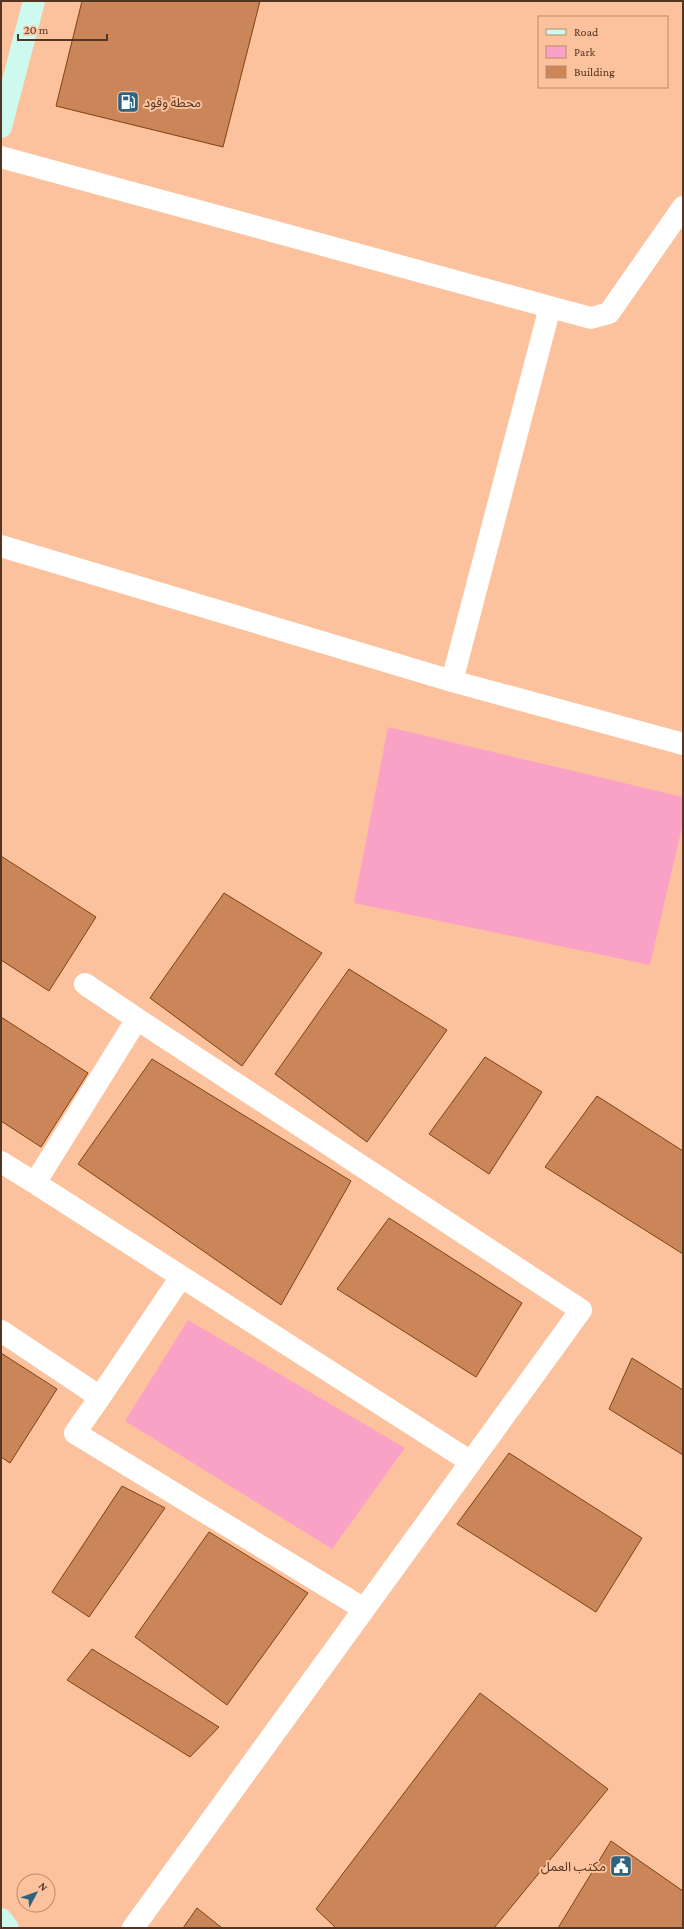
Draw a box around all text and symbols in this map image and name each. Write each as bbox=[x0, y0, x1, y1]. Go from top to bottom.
scale bar bbox=[18, 16, 107, 42]
legend bbox=[538, 16, 668, 88]
text: 20 m bbox=[24, 23, 49, 37]
text: Road bbox=[574, 25, 599, 39]
text: Park bbox=[574, 45, 596, 59]
text: Building bbox=[574, 65, 615, 79]
fuel station icon: محطة وقود bbox=[115, 89, 141, 115]
place label: محطة وقود bbox=[144, 95, 201, 110]
public building icon: مكتب العمل bbox=[608, 1853, 634, 1879]
place label: مكتب العمل bbox=[541, 1859, 606, 1875]
north arrow bbox=[16, 1873, 56, 1913]
text: N bbox=[37, 1880, 51, 1894]

